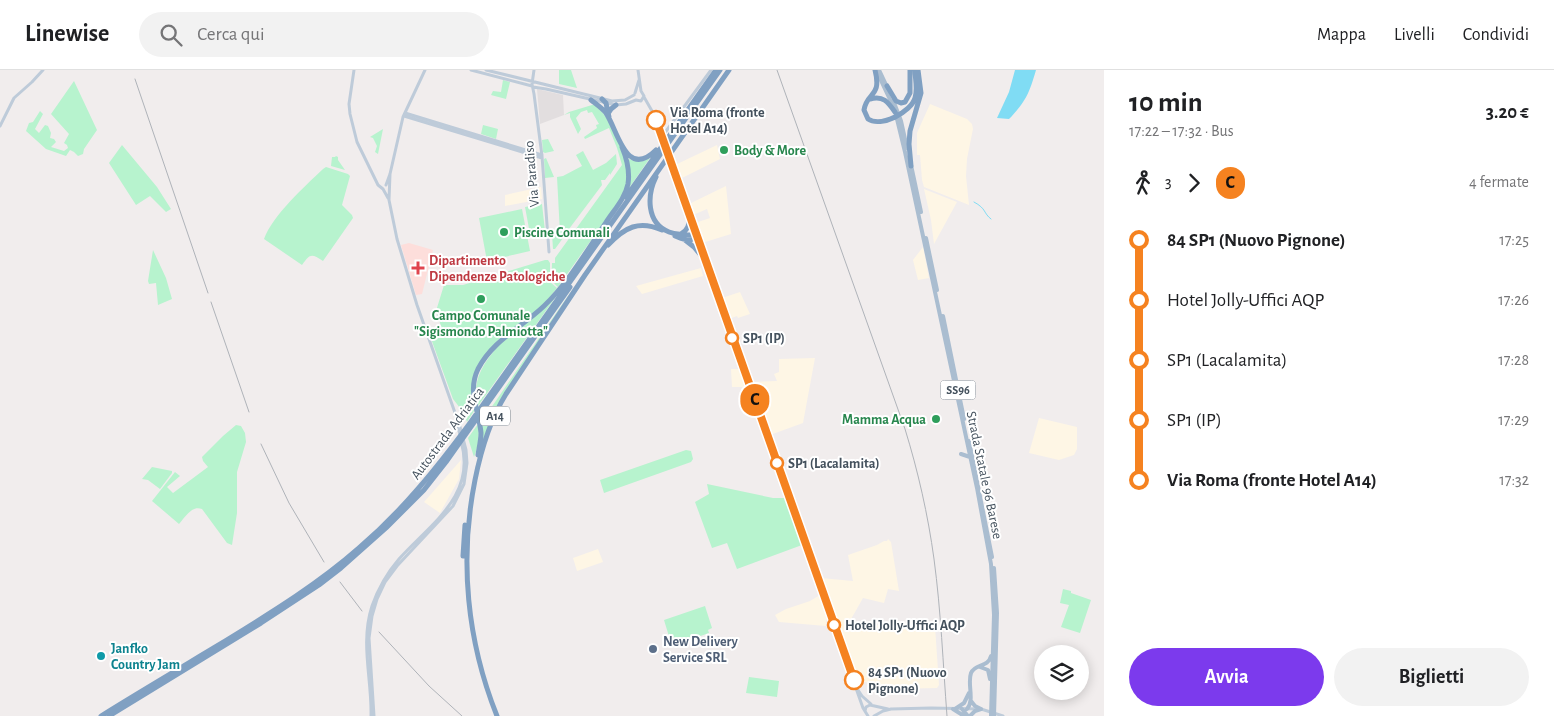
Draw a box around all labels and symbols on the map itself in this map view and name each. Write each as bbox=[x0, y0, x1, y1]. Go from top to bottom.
place label: Via Roma (fronte Hotel A14) bbox=[670, 106, 765, 136]
marker: Via Roma (fronte Hotel A14) bbox=[646, 110, 666, 130]
street label: Via Paradiso bbox=[522, 140, 542, 208]
marker: Body & More bbox=[718, 144, 730, 156]
place label: Body & More bbox=[734, 144, 806, 158]
marker: Piscine Comunali bbox=[498, 226, 510, 238]
place label: Piscine Comunali bbox=[514, 226, 610, 240]
place label: Dipartimento Dipendenze Patologiche bbox=[429, 254, 566, 284]
marker: Dipartimento Dipendenze Patologiche bbox=[411, 261, 425, 275]
marker: Campo Comunale "Sigismondo Palmiotta" bbox=[475, 293, 487, 305]
place label: Campo Comunale "Sigismondo Palmiotta" bbox=[414, 309, 548, 339]
marker: SP1 (IP) bbox=[725, 331, 739, 345]
place label: SP1 (IP) bbox=[743, 332, 785, 346]
road number: SS96 bbox=[940, 380, 976, 400]
street label: Autostrada Adriatica bbox=[409, 384, 487, 482]
line badge: C bbox=[739, 384, 771, 416]
road number: A14 bbox=[480, 406, 510, 426]
street label: Strada Statale 96 Barese bbox=[964, 410, 1004, 541]
place label: Mamma Acqua bbox=[842, 413, 926, 427]
marker: Mamma Acqua bbox=[930, 413, 942, 425]
marker: SP1 (Lacalamita) bbox=[770, 456, 784, 470]
place label: SP1 (Lacalamita) bbox=[788, 457, 880, 471]
marker: Hotel Jolly-Uffici AQP bbox=[827, 618, 841, 632]
place label: Hotel Jolly-Uffici AQP bbox=[845, 619, 965, 633]
place label: New Delivery Service SRL bbox=[663, 635, 739, 665]
place label: Janfko Country Jam bbox=[111, 642, 180, 672]
marker: New Delivery Service SRL bbox=[647, 643, 659, 655]
marker: Janfko Country Jam bbox=[95, 650, 107, 662]
place label: 84 SP1 (Nuovo Pignone) bbox=[868, 666, 947, 696]
marker: 84 SP1 (Nuovo Pignone) bbox=[844, 670, 864, 690]

